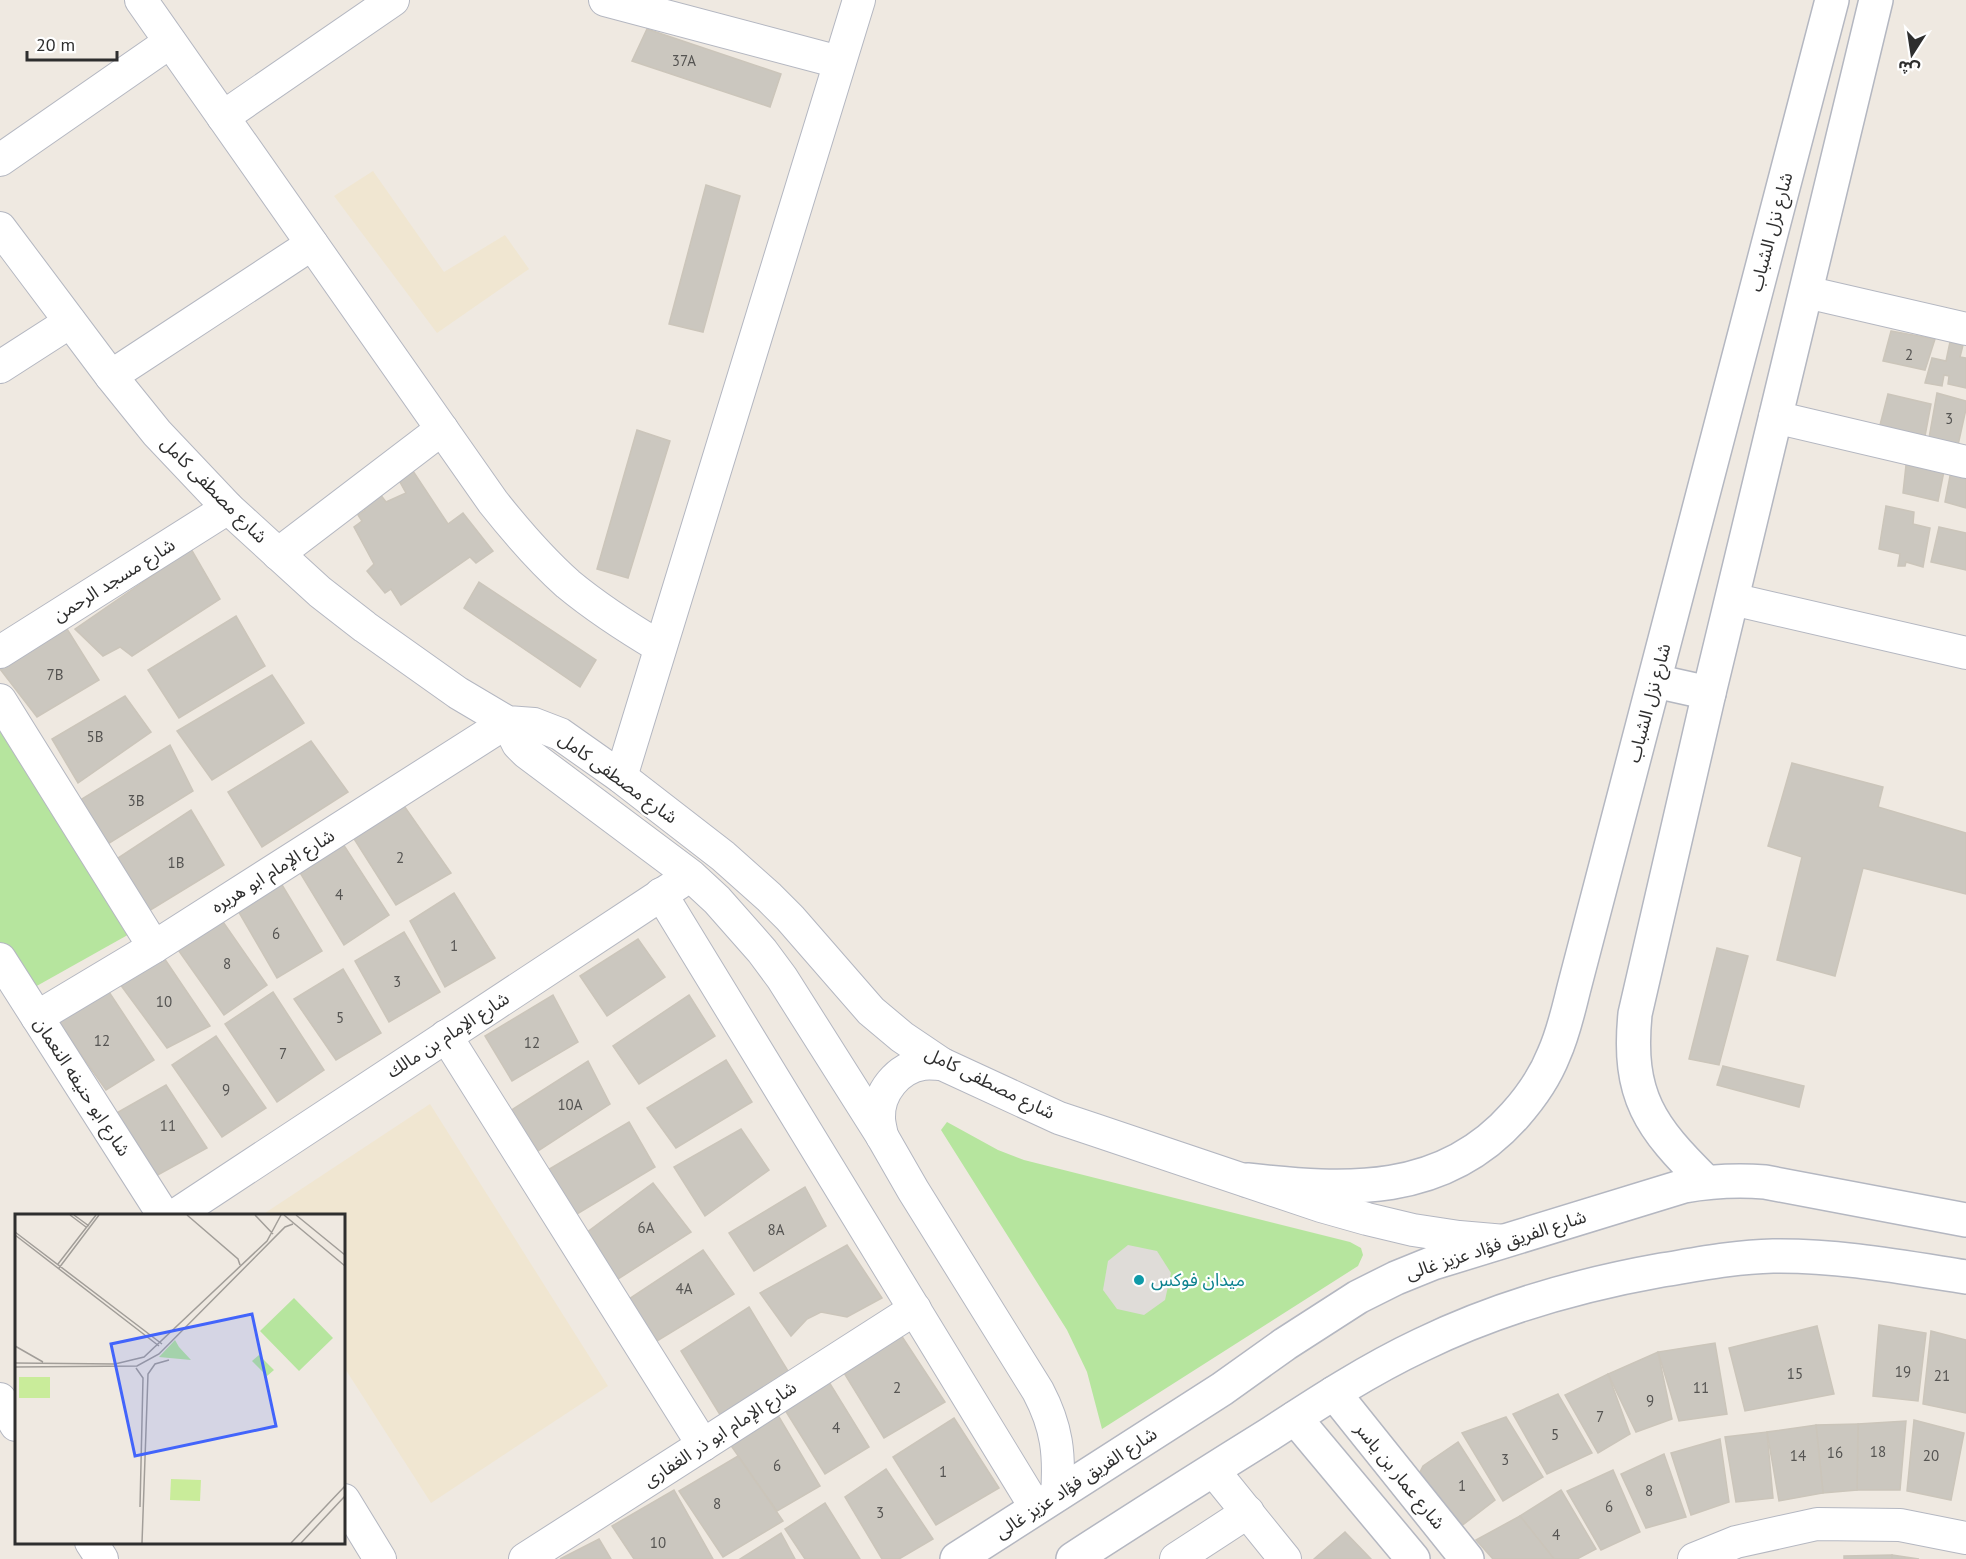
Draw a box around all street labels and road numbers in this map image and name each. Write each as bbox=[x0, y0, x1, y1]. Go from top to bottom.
street label: شارع نزل الشباب bbox=[1744, 170, 1800, 295]
street label: شارع مصطفى كامل bbox=[154, 432, 272, 550]
street label: شارع مسجد الرحمن bbox=[48, 533, 181, 629]
street label: شارع نزل الشباب bbox=[1622, 641, 1678, 766]
street label: شارع مصطفى كامل bbox=[553, 727, 682, 831]
street label: شارع الإمام ابو هريره bbox=[207, 823, 340, 920]
street label: شارع الإمام بن مالك bbox=[382, 986, 515, 1085]
street label: شارع ابو حنيفه النعمان bbox=[26, 1013, 136, 1162]
street label: شارع مصطفى كامل bbox=[920, 1041, 1059, 1127]
street label: شارع الفريق فؤاد عزيز غالى bbox=[1403, 1204, 1590, 1287]
street label: شارع الإمام ابو ذر الغفارى bbox=[639, 1375, 802, 1494]
street label: شارع عمار بن ياسر bbox=[1347, 1417, 1450, 1536]
street label: شارع الفريق فؤاد عزيز غالى bbox=[990, 1422, 1163, 1546]

